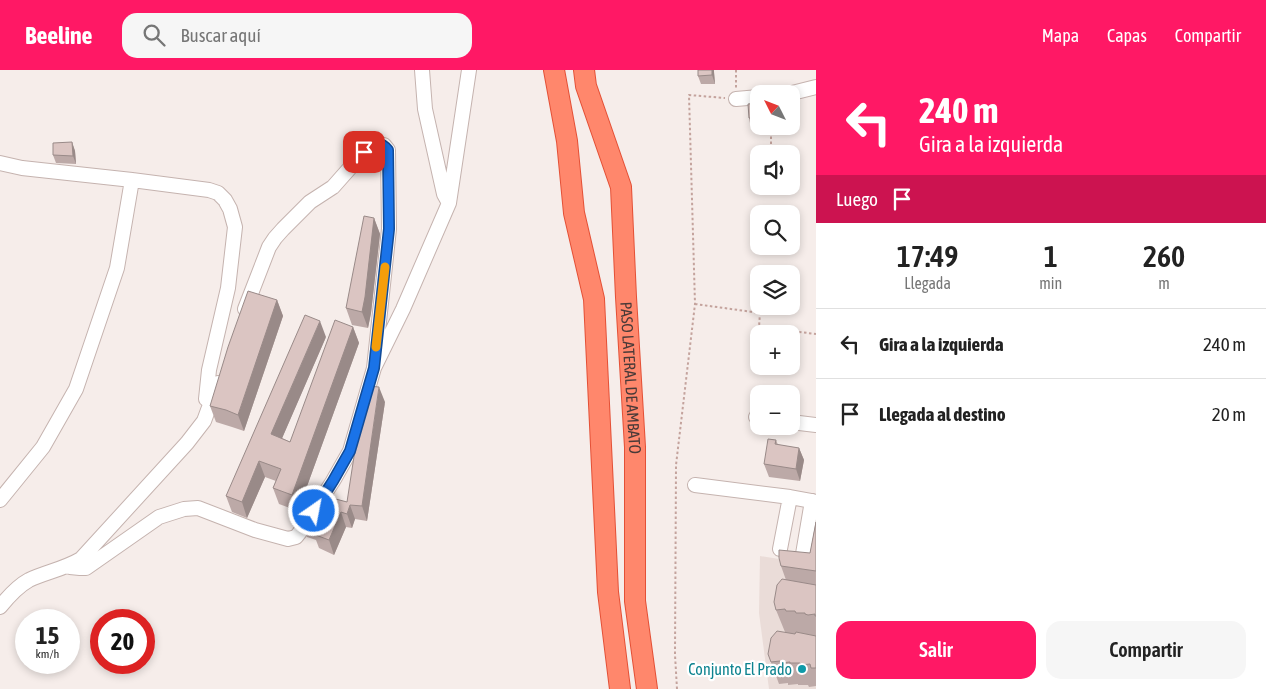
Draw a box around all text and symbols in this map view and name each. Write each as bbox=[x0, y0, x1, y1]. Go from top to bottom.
search box bbox=[122, 13, 472, 58]
icon: search bbox=[140, 21, 168, 49]
text: Beeline bbox=[25, 22, 92, 49]
text: Buscar aquí bbox=[180, 24, 261, 46]
text: Mapa bbox=[1042, 25, 1079, 46]
text: Capas bbox=[1107, 25, 1147, 46]
text: Compartir bbox=[1175, 25, 1241, 46]
north arrow bbox=[750, 85, 800, 135]
map controls bbox=[750, 85, 800, 435]
icon: left bbox=[836, 90, 901, 155]
text: 240 m bbox=[919, 90, 998, 130]
pin bbox=[343, 131, 385, 173]
text: Gira a la izquierda bbox=[919, 131, 1063, 157]
icon: arrive bbox=[350, 138, 378, 166]
button: sound bbox=[750, 145, 800, 195]
icon: arrive bbox=[888, 185, 916, 213]
text: Luego bbox=[836, 188, 878, 210]
button: search bbox=[750, 205, 800, 255]
text: 17:49 bbox=[897, 239, 958, 273]
text: 1 bbox=[1044, 239, 1058, 273]
text: 260 bbox=[1143, 239, 1185, 273]
button: layers bbox=[750, 265, 800, 315]
text: Llegada bbox=[904, 274, 951, 292]
text: min bbox=[1039, 274, 1062, 292]
text: m bbox=[1158, 274, 1170, 292]
street label: PASO LATERAL DE AMBATO bbox=[617, 301, 644, 454]
button: + bbox=[750, 325, 800, 375]
icon: left bbox=[836, 330, 864, 358]
text: Gira a la izquierda bbox=[879, 333, 1004, 355]
text: 240 m bbox=[1203, 333, 1246, 355]
button: − bbox=[750, 385, 800, 435]
icon: arrive bbox=[836, 400, 864, 428]
text: Llegada al destino bbox=[879, 403, 1006, 425]
text: 20 m bbox=[1212, 403, 1246, 425]
position arrow bbox=[287, 484, 339, 536]
speed limit sign: 20 bbox=[90, 609, 155, 674]
text: 15 bbox=[36, 621, 59, 649]
button: Salir bbox=[836, 621, 1036, 679]
button: Compartir bbox=[1046, 621, 1246, 679]
text: km/h bbox=[36, 647, 59, 661]
place label: Conjunto El Prado bbox=[688, 660, 792, 679]
marker: Conjunto El Prado bbox=[796, 663, 808, 675]

